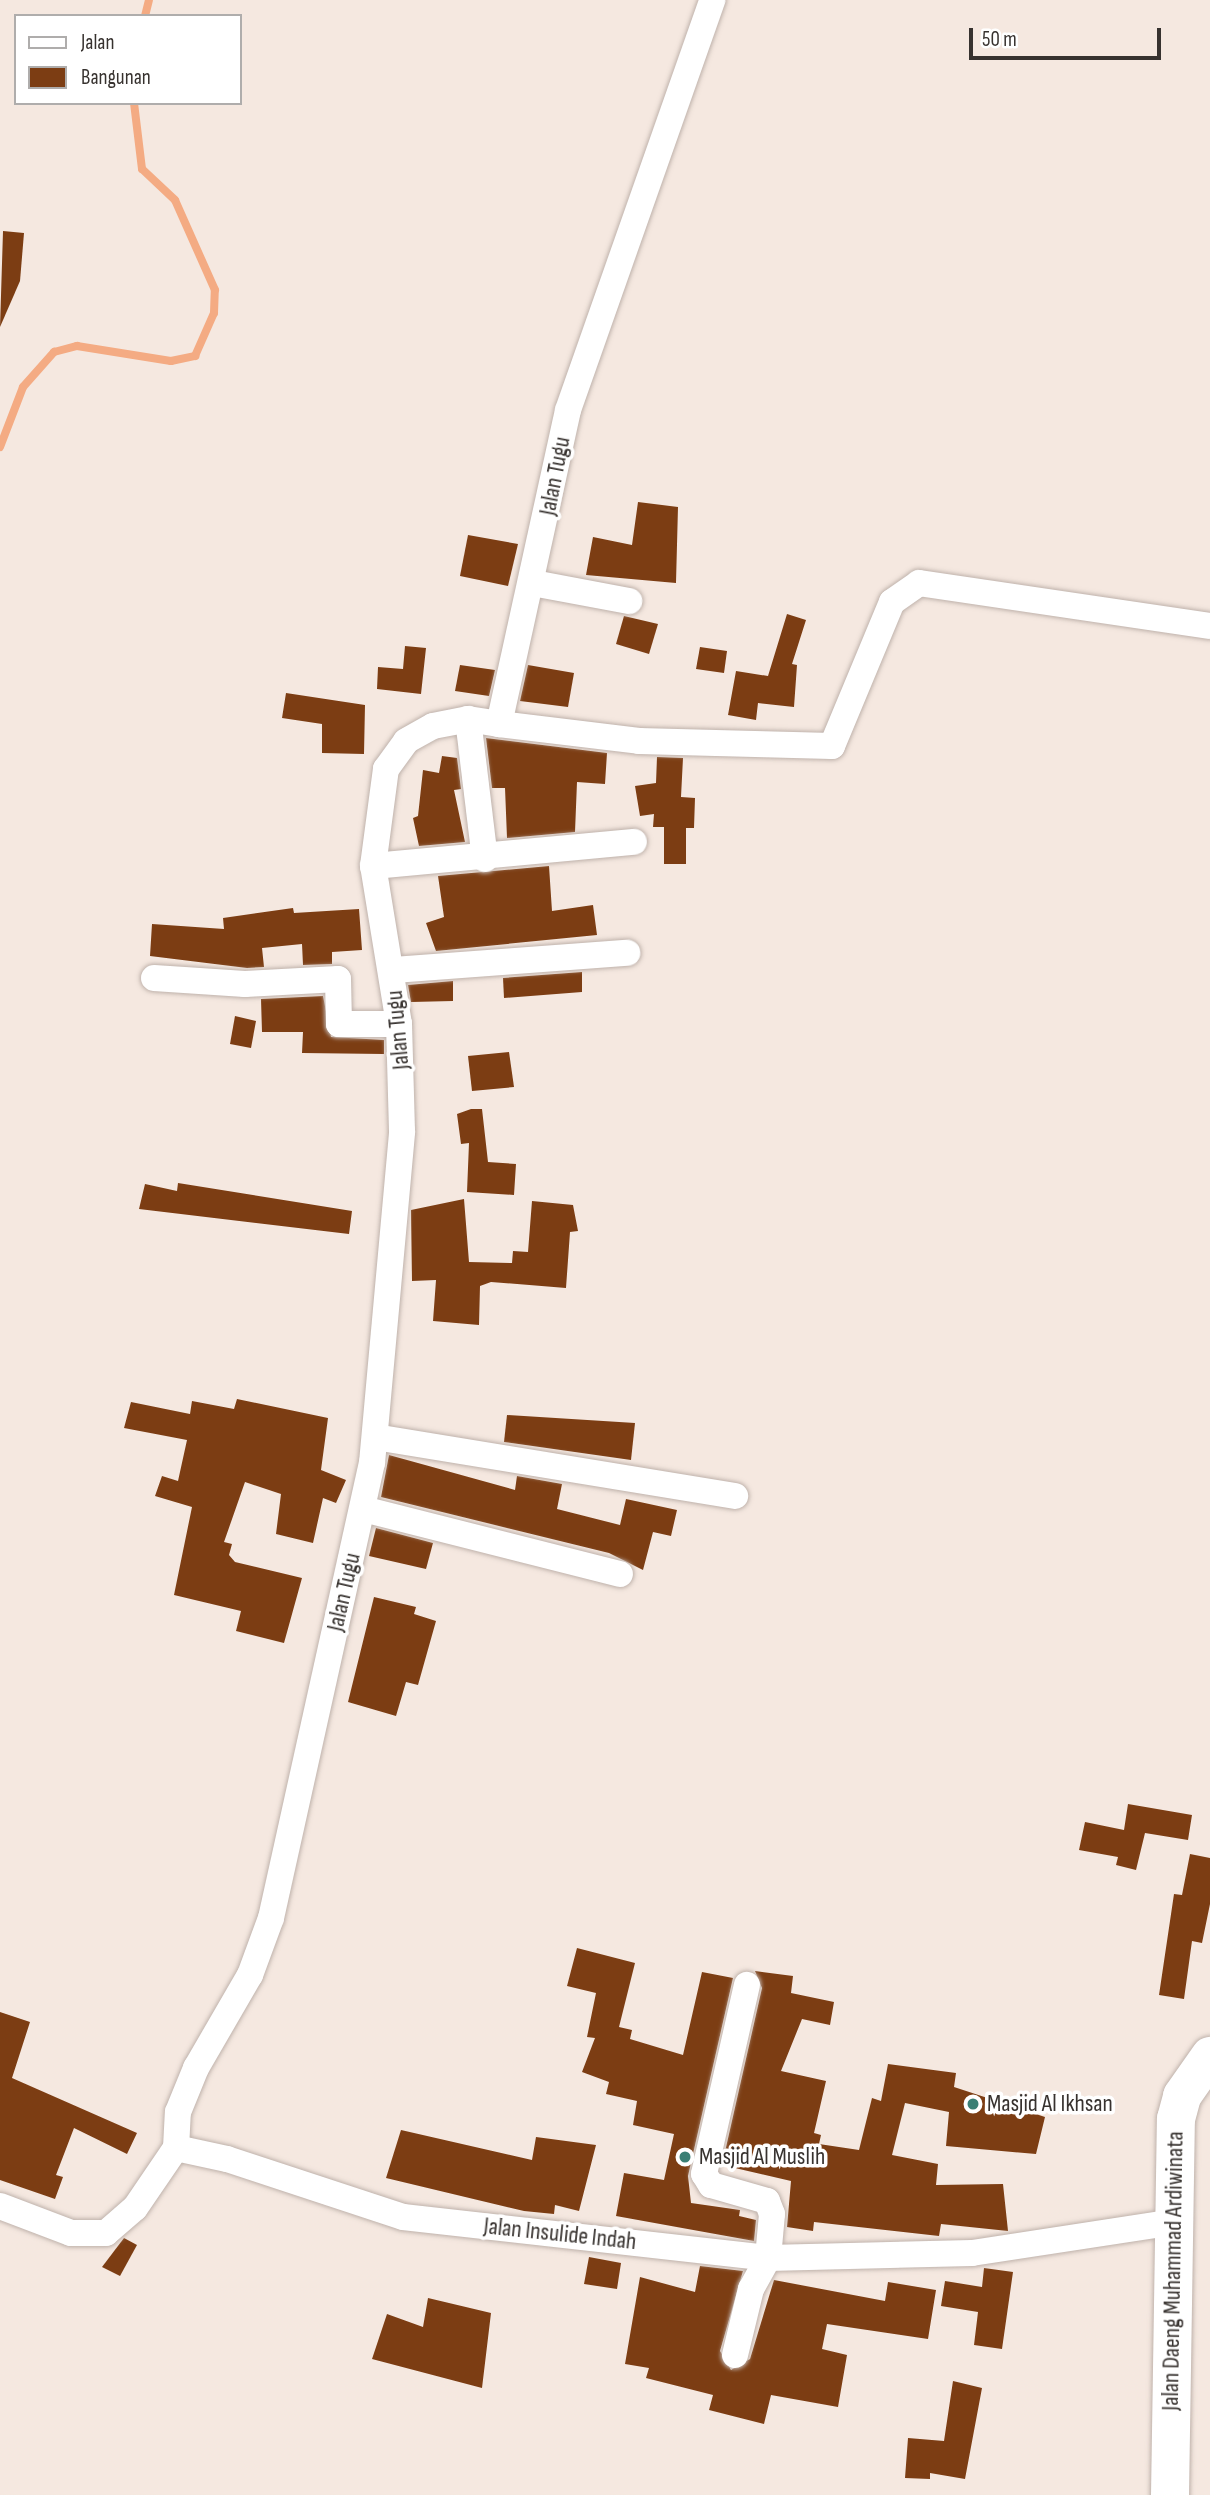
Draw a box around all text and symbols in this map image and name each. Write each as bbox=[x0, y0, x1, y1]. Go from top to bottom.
legend bbox=[14, 14, 242, 105]
scale bar bbox=[972, 14, 1164, 58]
text: 50 m bbox=[982, 27, 1017, 52]
text: Jalan bbox=[81, 30, 114, 55]
text: Bangunan bbox=[81, 65, 151, 90]
street label: Jalan Tugu bbox=[533, 434, 577, 518]
street label: Jalan Tugu bbox=[380, 989, 416, 1071]
street label: Jalan Tugu bbox=[321, 1550, 367, 1634]
place label: Masjid Al Ikhsan bbox=[987, 2090, 1113, 2118]
marker: Masjid Al Ikhsan bbox=[965, 2096, 981, 2112]
street label: Jalan Daeng Muhammad Ardiwinata bbox=[1156, 2131, 1190, 2411]
place label: Masjid Al Muslih bbox=[699, 2143, 825, 2171]
marker: Masjid Al Muslih bbox=[677, 2149, 693, 2165]
street label: Jalan Insulide Indah bbox=[482, 2212, 638, 2256]

